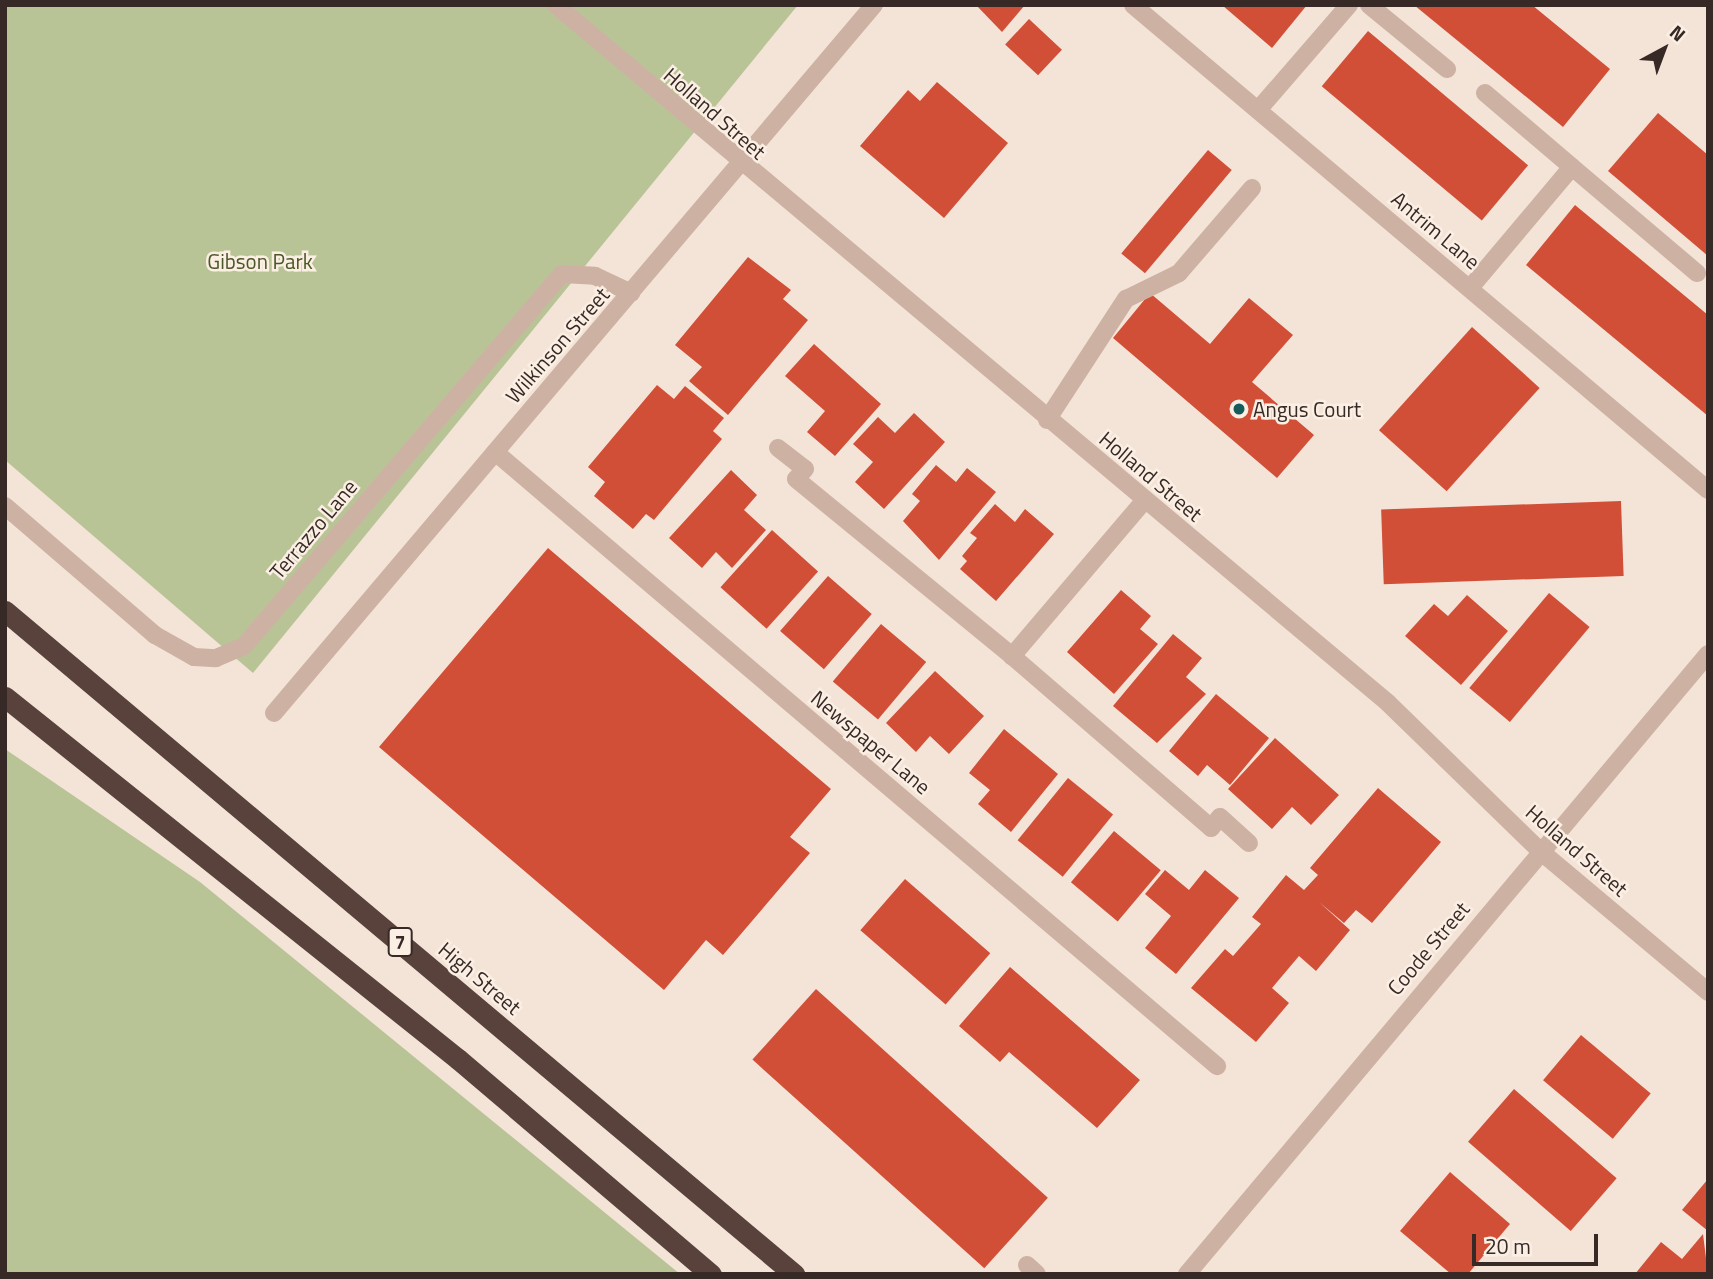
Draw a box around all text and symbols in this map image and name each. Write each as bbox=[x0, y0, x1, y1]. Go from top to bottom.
north arrow bbox=[1629, 14, 1699, 84]
text: N bbox=[1664, 18, 1693, 48]
street label: Holland Street bbox=[659, 62, 771, 164]
street label: Antrim Lane bbox=[1387, 186, 1485, 274]
park label: Gibson Park bbox=[207, 248, 313, 274]
street label: Wilkinson Street bbox=[500, 282, 614, 408]
place label: Angus Court bbox=[1253, 396, 1361, 422]
marker: Angus Court bbox=[1231, 401, 1247, 417]
street label: Holland Street bbox=[1094, 426, 1208, 526]
street label: Terrazzo Lane bbox=[264, 474, 362, 584]
street label: Newspaper Lane bbox=[806, 685, 936, 799]
street label: Holland Street bbox=[1521, 799, 1633, 901]
street label: Coode Street bbox=[1382, 896, 1474, 1000]
road number: 7 bbox=[386, 926, 414, 958]
street label: High Street bbox=[434, 936, 526, 1020]
scale bar bbox=[1475, 1220, 1601, 1264]
text: 20 m bbox=[1485, 1230, 1531, 1262]

